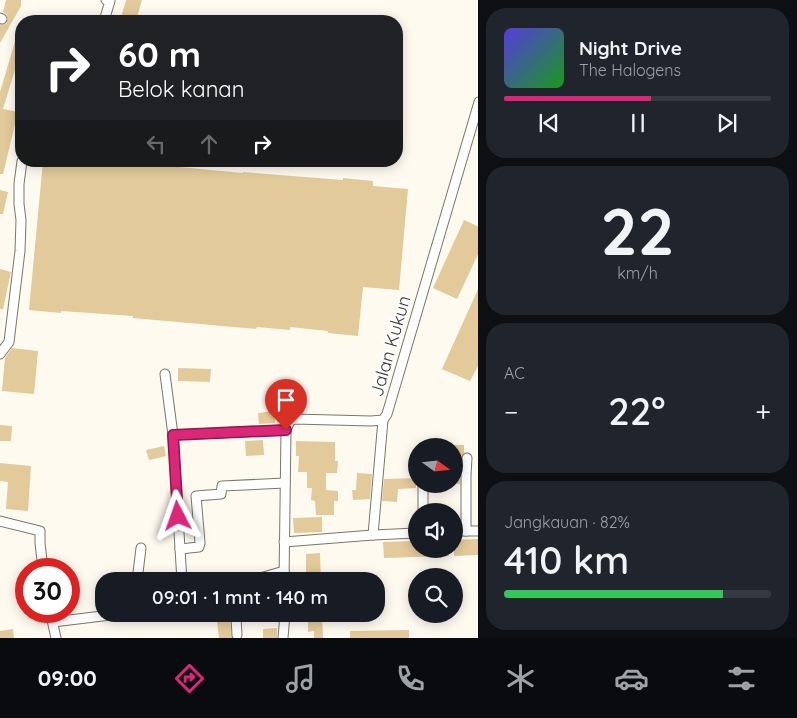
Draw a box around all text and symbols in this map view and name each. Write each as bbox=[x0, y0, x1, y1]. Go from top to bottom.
text: 60 m bbox=[118, 32, 201, 76]
icon: right bbox=[35, 35, 100, 100]
text: Night Drive bbox=[579, 36, 682, 60]
text: The Halogens bbox=[579, 60, 681, 80]
text: Belok kanan bbox=[118, 75, 244, 103]
icon: previous bbox=[535, 109, 563, 137]
icon: pause bbox=[624, 109, 652, 137]
icon: next bbox=[713, 109, 741, 137]
icon: left bbox=[142, 130, 170, 158]
icon: ahead bbox=[195, 130, 223, 158]
icon: right bbox=[248, 130, 276, 158]
text: 22 bbox=[601, 190, 674, 271]
text: km/h bbox=[617, 263, 658, 283]
street label: Jalan Kukun bbox=[365, 293, 415, 399]
text: AC bbox=[504, 363, 525, 383]
pin bbox=[265, 379, 307, 430]
icon: arrive bbox=[272, 386, 300, 414]
text: 22° bbox=[608, 387, 665, 435]
text: − bbox=[504, 394, 519, 429]
text: + bbox=[755, 394, 771, 429]
north arrow bbox=[408, 438, 462, 492]
map controls bbox=[408, 438, 463, 623]
position arrow bbox=[151, 489, 203, 541]
button: sound bbox=[408, 503, 463, 558]
text: Jangkauan · 82% bbox=[504, 512, 630, 532]
text: 410 km bbox=[504, 536, 629, 584]
speed limit sign: 30 bbox=[15, 558, 80, 623]
button: search bbox=[408, 568, 463, 623]
text: 09:01 · 1 mnt · 140 m bbox=[152, 585, 328, 609]
icon: directions bbox=[172, 661, 207, 696]
icon: music bbox=[283, 661, 318, 696]
icon: phone bbox=[393, 661, 428, 696]
icon: climate bbox=[503, 661, 538, 696]
icon: car bbox=[614, 661, 649, 696]
icon: filters bbox=[724, 661, 759, 696]
text: 09:00 bbox=[38, 664, 97, 692]

